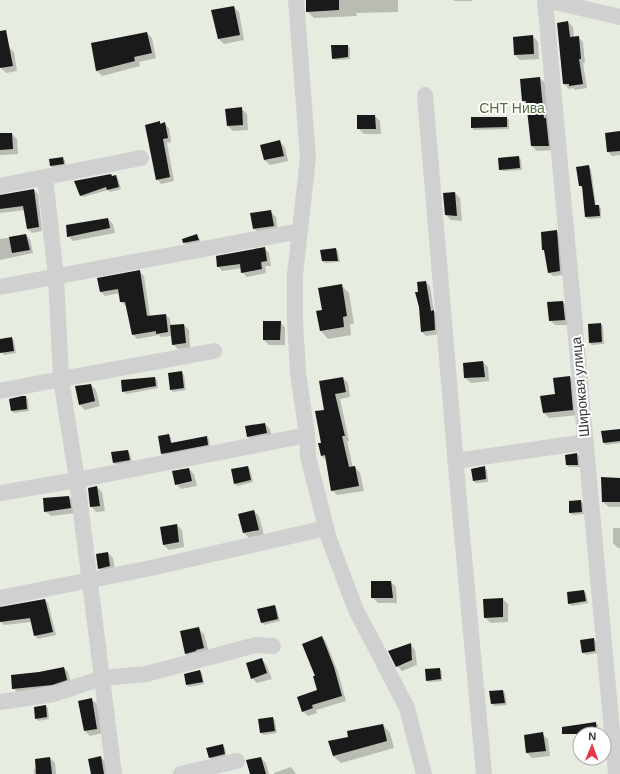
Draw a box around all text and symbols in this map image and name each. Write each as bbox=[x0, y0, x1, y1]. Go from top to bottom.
park label: СНТ Нива bbox=[479, 100, 545, 116]
street label: Широкая улица bbox=[568, 336, 592, 438]
north arrow bbox=[572, 726, 612, 766]
text: N bbox=[588, 730, 596, 742]

